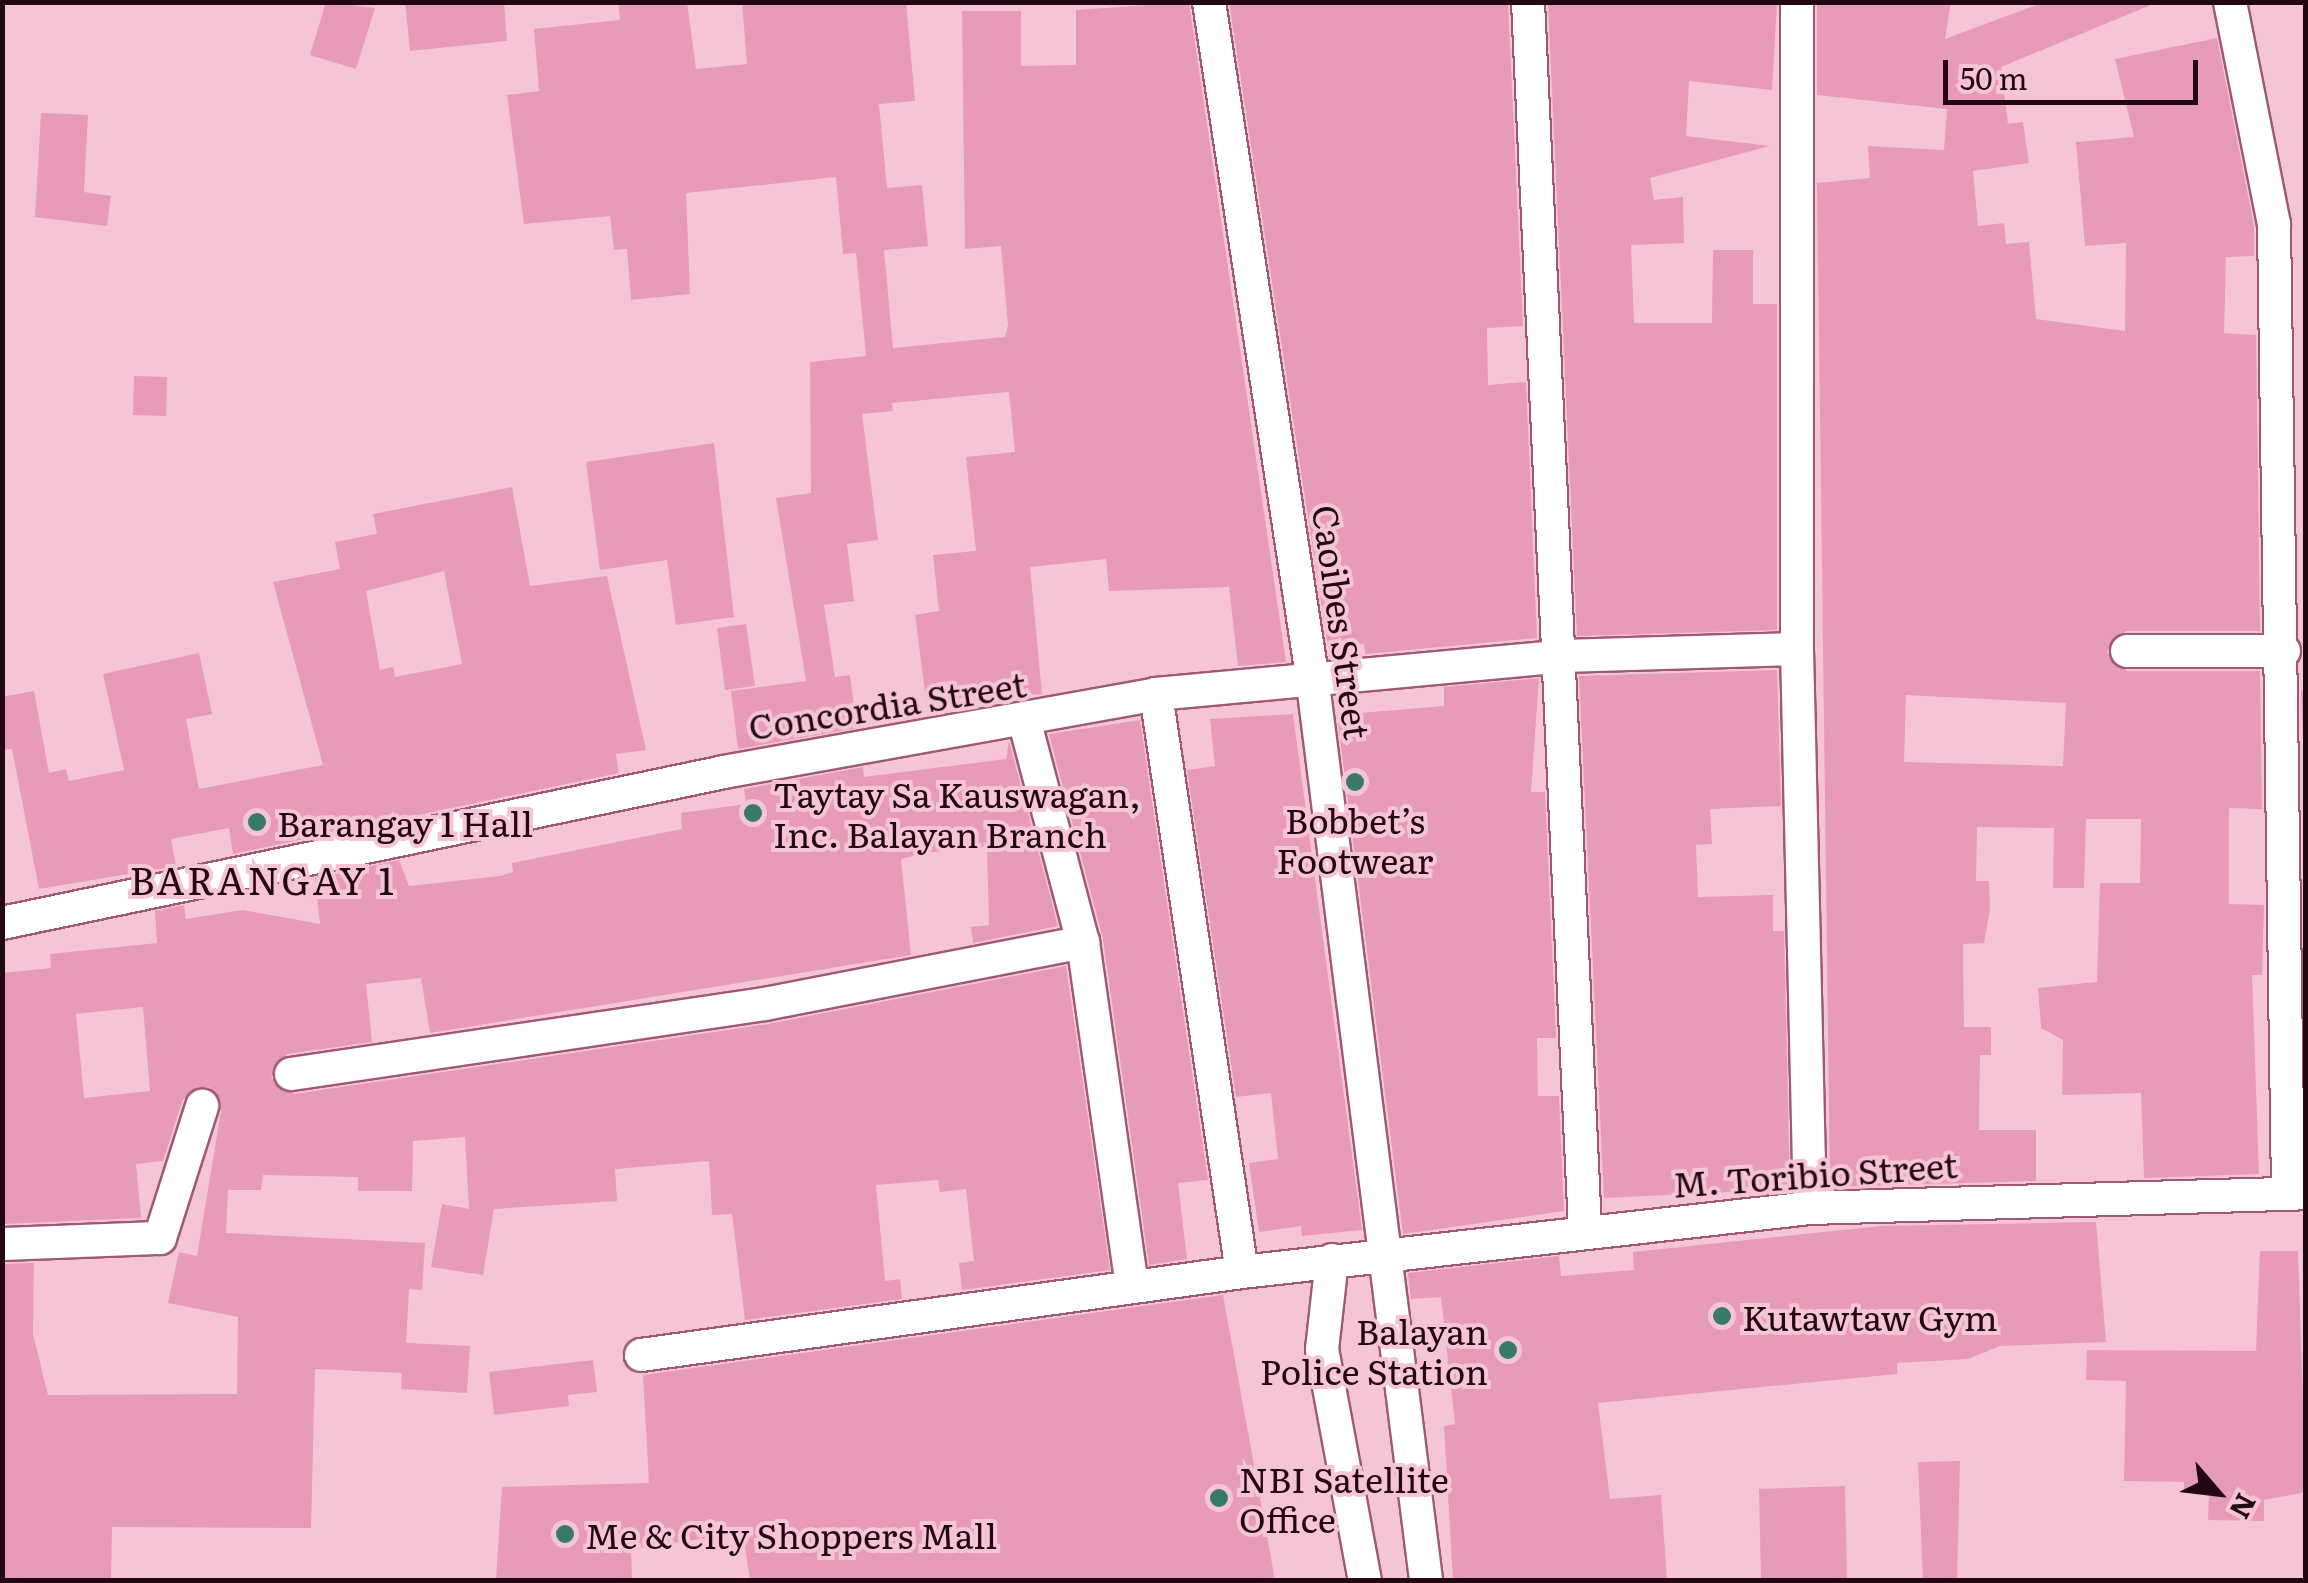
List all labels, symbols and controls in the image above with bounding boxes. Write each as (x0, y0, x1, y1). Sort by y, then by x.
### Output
scale bar (1948, 40, 2203, 102)
text: 50 m (1960, 55, 2028, 99)
street label: Caoibes Street (1306, 502, 1380, 742)
street label: Concordia Street (745, 661, 1029, 747)
marker: Bobbet’s Footwear (1344, 771, 1366, 793)
place label: Taytay Sa Kauswagan, Inc. Balayan Branch (773, 772, 1141, 854)
place label: Bobbet’s Footwear (1277, 798, 1433, 880)
place label: Barangay 1 Hall (277, 801, 533, 843)
marker: Taytay Sa Kauswagan, Inc. Balayan Branch (742, 802, 764, 824)
marker: Barangay 1 Hall (246, 811, 268, 833)
district label: BARANGAY 1 (130, 856, 396, 902)
street label: M. Toribio Street (1671, 1142, 1959, 1204)
place label: Kutawtaw Gym (1742, 1295, 1998, 1337)
marker: Kutawtaw Gym (1711, 1305, 1733, 1327)
place label: Balayan Police Station (1260, 1309, 1488, 1391)
marker: Balayan Police Station (1497, 1339, 1519, 1361)
north arrow (2168, 1443, 2268, 1543)
place label: NBI Satellite Office (1239, 1457, 1449, 1539)
marker: NBI Satellite Office (1208, 1487, 1230, 1509)
text: N (2220, 1487, 2269, 1527)
place label: Me & City Shoppers Mall (585, 1513, 997, 1555)
marker: Me & City Shoppers Mall (554, 1523, 576, 1545)

